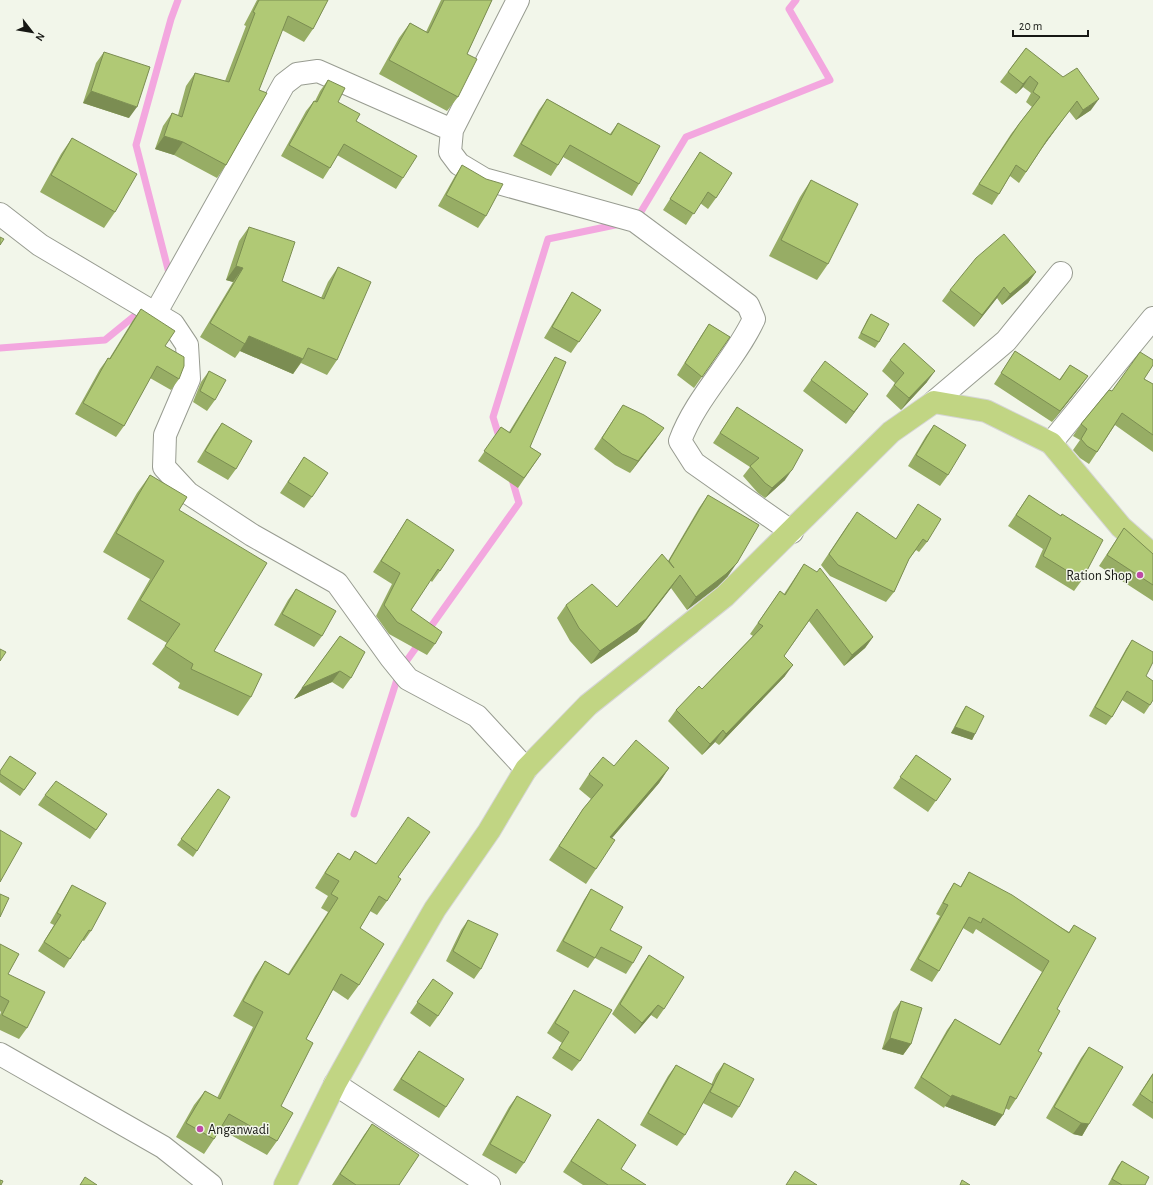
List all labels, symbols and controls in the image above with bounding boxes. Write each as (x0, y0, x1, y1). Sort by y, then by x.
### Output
north arrow (12, 12, 52, 52)
scale bar (1013, 12, 1088, 38)
text: 20 m (1019, 20, 1042, 32)
text: N (33, 31, 47, 43)
place label: Ration Shop (1066, 569, 1132, 583)
marker: Ration Shop (1135, 570, 1145, 580)
place label: Anganwadi (208, 1123, 269, 1137)
marker: Anganwadi (195, 1124, 205, 1134)

